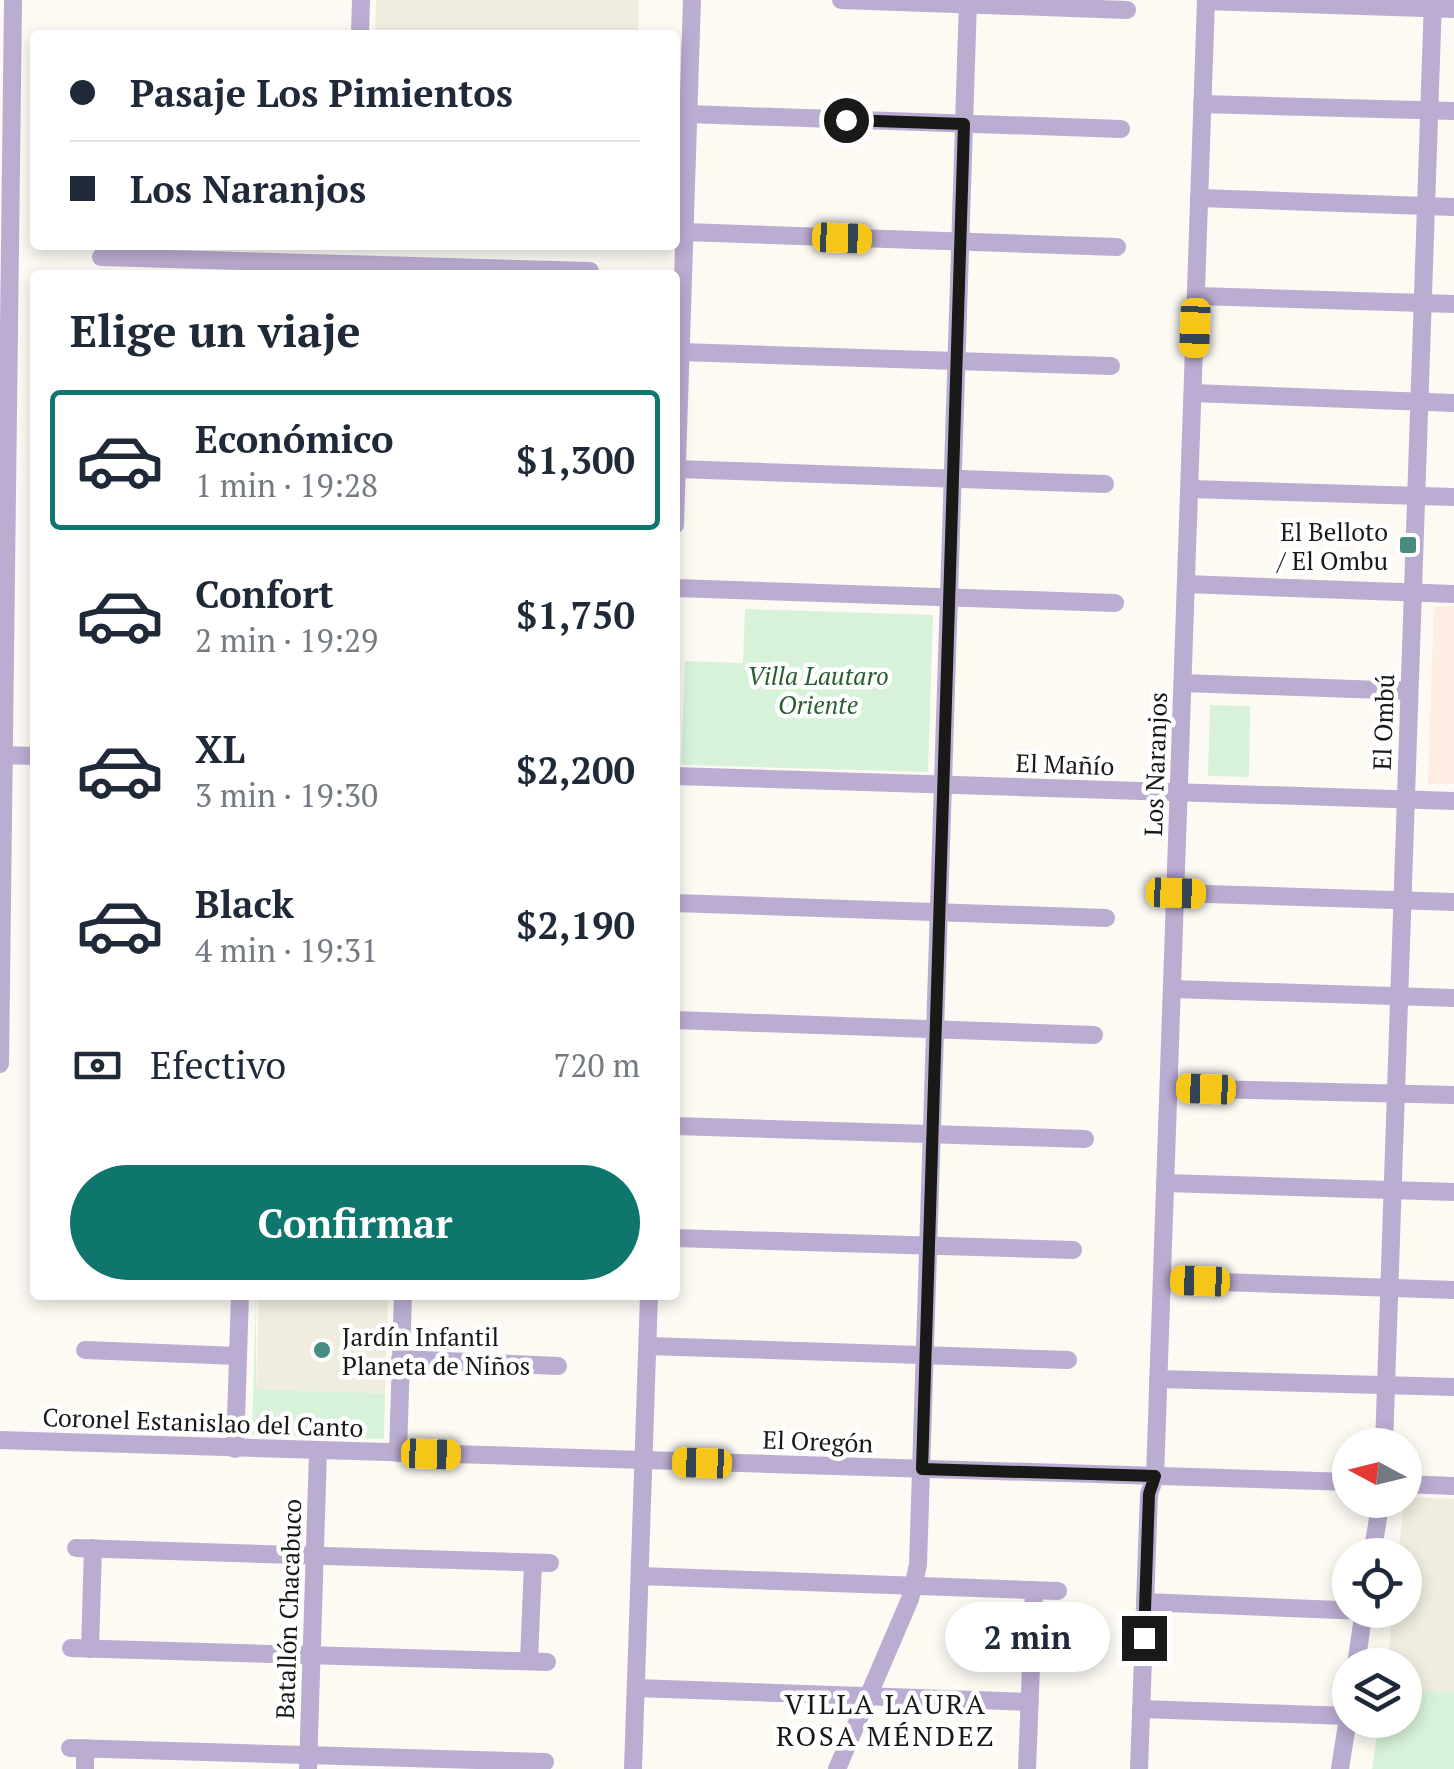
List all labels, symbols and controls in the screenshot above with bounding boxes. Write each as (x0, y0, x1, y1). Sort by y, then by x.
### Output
text: Pasaje Los Pimientos (130, 68, 513, 118)
route start (824, 98, 869, 143)
text: Los Naranjos (130, 164, 366, 214)
car (811, 222, 873, 254)
car (1179, 297, 1211, 359)
text: Elige un viaje (70, 300, 361, 360)
text: Económico (195, 414, 394, 464)
icon: car (75, 415, 165, 505)
text: $1,300 (516, 435, 635, 485)
text: 1 min · 19:28 (195, 464, 378, 506)
place label: El Belloto / El Ombu (1276, 515, 1388, 577)
marker: El Belloto / El Ombu (1397, 534, 1419, 556)
text: Confort (195, 569, 334, 619)
icon: car (75, 570, 165, 660)
text: $1,750 (516, 590, 635, 640)
text: 2 min · 19:29 (195, 619, 378, 661)
park label: Villa Lautaro Oriente (747, 659, 889, 721)
street label: El Ombú (1365, 673, 1401, 771)
street label: Los Naranjos (1136, 691, 1174, 837)
text: XL (195, 724, 245, 774)
icon: car (75, 725, 165, 815)
text: $2,200 (516, 745, 635, 795)
street label: El Mañío (1015, 746, 1115, 782)
text: 3 min · 19:30 (195, 774, 378, 816)
car (1145, 877, 1207, 909)
text: Black (195, 879, 294, 929)
icon: car (75, 880, 165, 970)
text: $2,190 (516, 900, 635, 950)
text: 4 min · 19:31 (195, 929, 378, 971)
icon: cash (70, 1038, 125, 1093)
text: Efectivo (150, 1040, 286, 1090)
text: 720 m (553, 1044, 640, 1086)
car (1175, 1073, 1237, 1105)
button: Confirmar (70, 1165, 640, 1280)
car (1169, 1265, 1231, 1297)
place label: Jardín Infantil Planeta de Niños (342, 1320, 530, 1382)
marker: Jardín Infantil Planeta de Niños (311, 1339, 333, 1361)
street label: Coronel Estanislao del Canto (42, 1400, 364, 1444)
street label: El Oregón (762, 1423, 874, 1459)
north arrow (1332, 1428, 1422, 1518)
map controls (1332, 1428, 1422, 1738)
car (400, 1438, 462, 1470)
car (671, 1447, 733, 1479)
street label: Batallón Chacabuco (268, 1498, 308, 1720)
button: locate (1332, 1538, 1422, 1628)
callout: 2 min (944, 1603, 1109, 1673)
text: 2 min (984, 1616, 1071, 1658)
route end (1122, 1616, 1167, 1661)
button: layers (1332, 1648, 1422, 1738)
district label: VILLA LAURA ROSA MÉNDEZ (776, 1685, 996, 1754)

